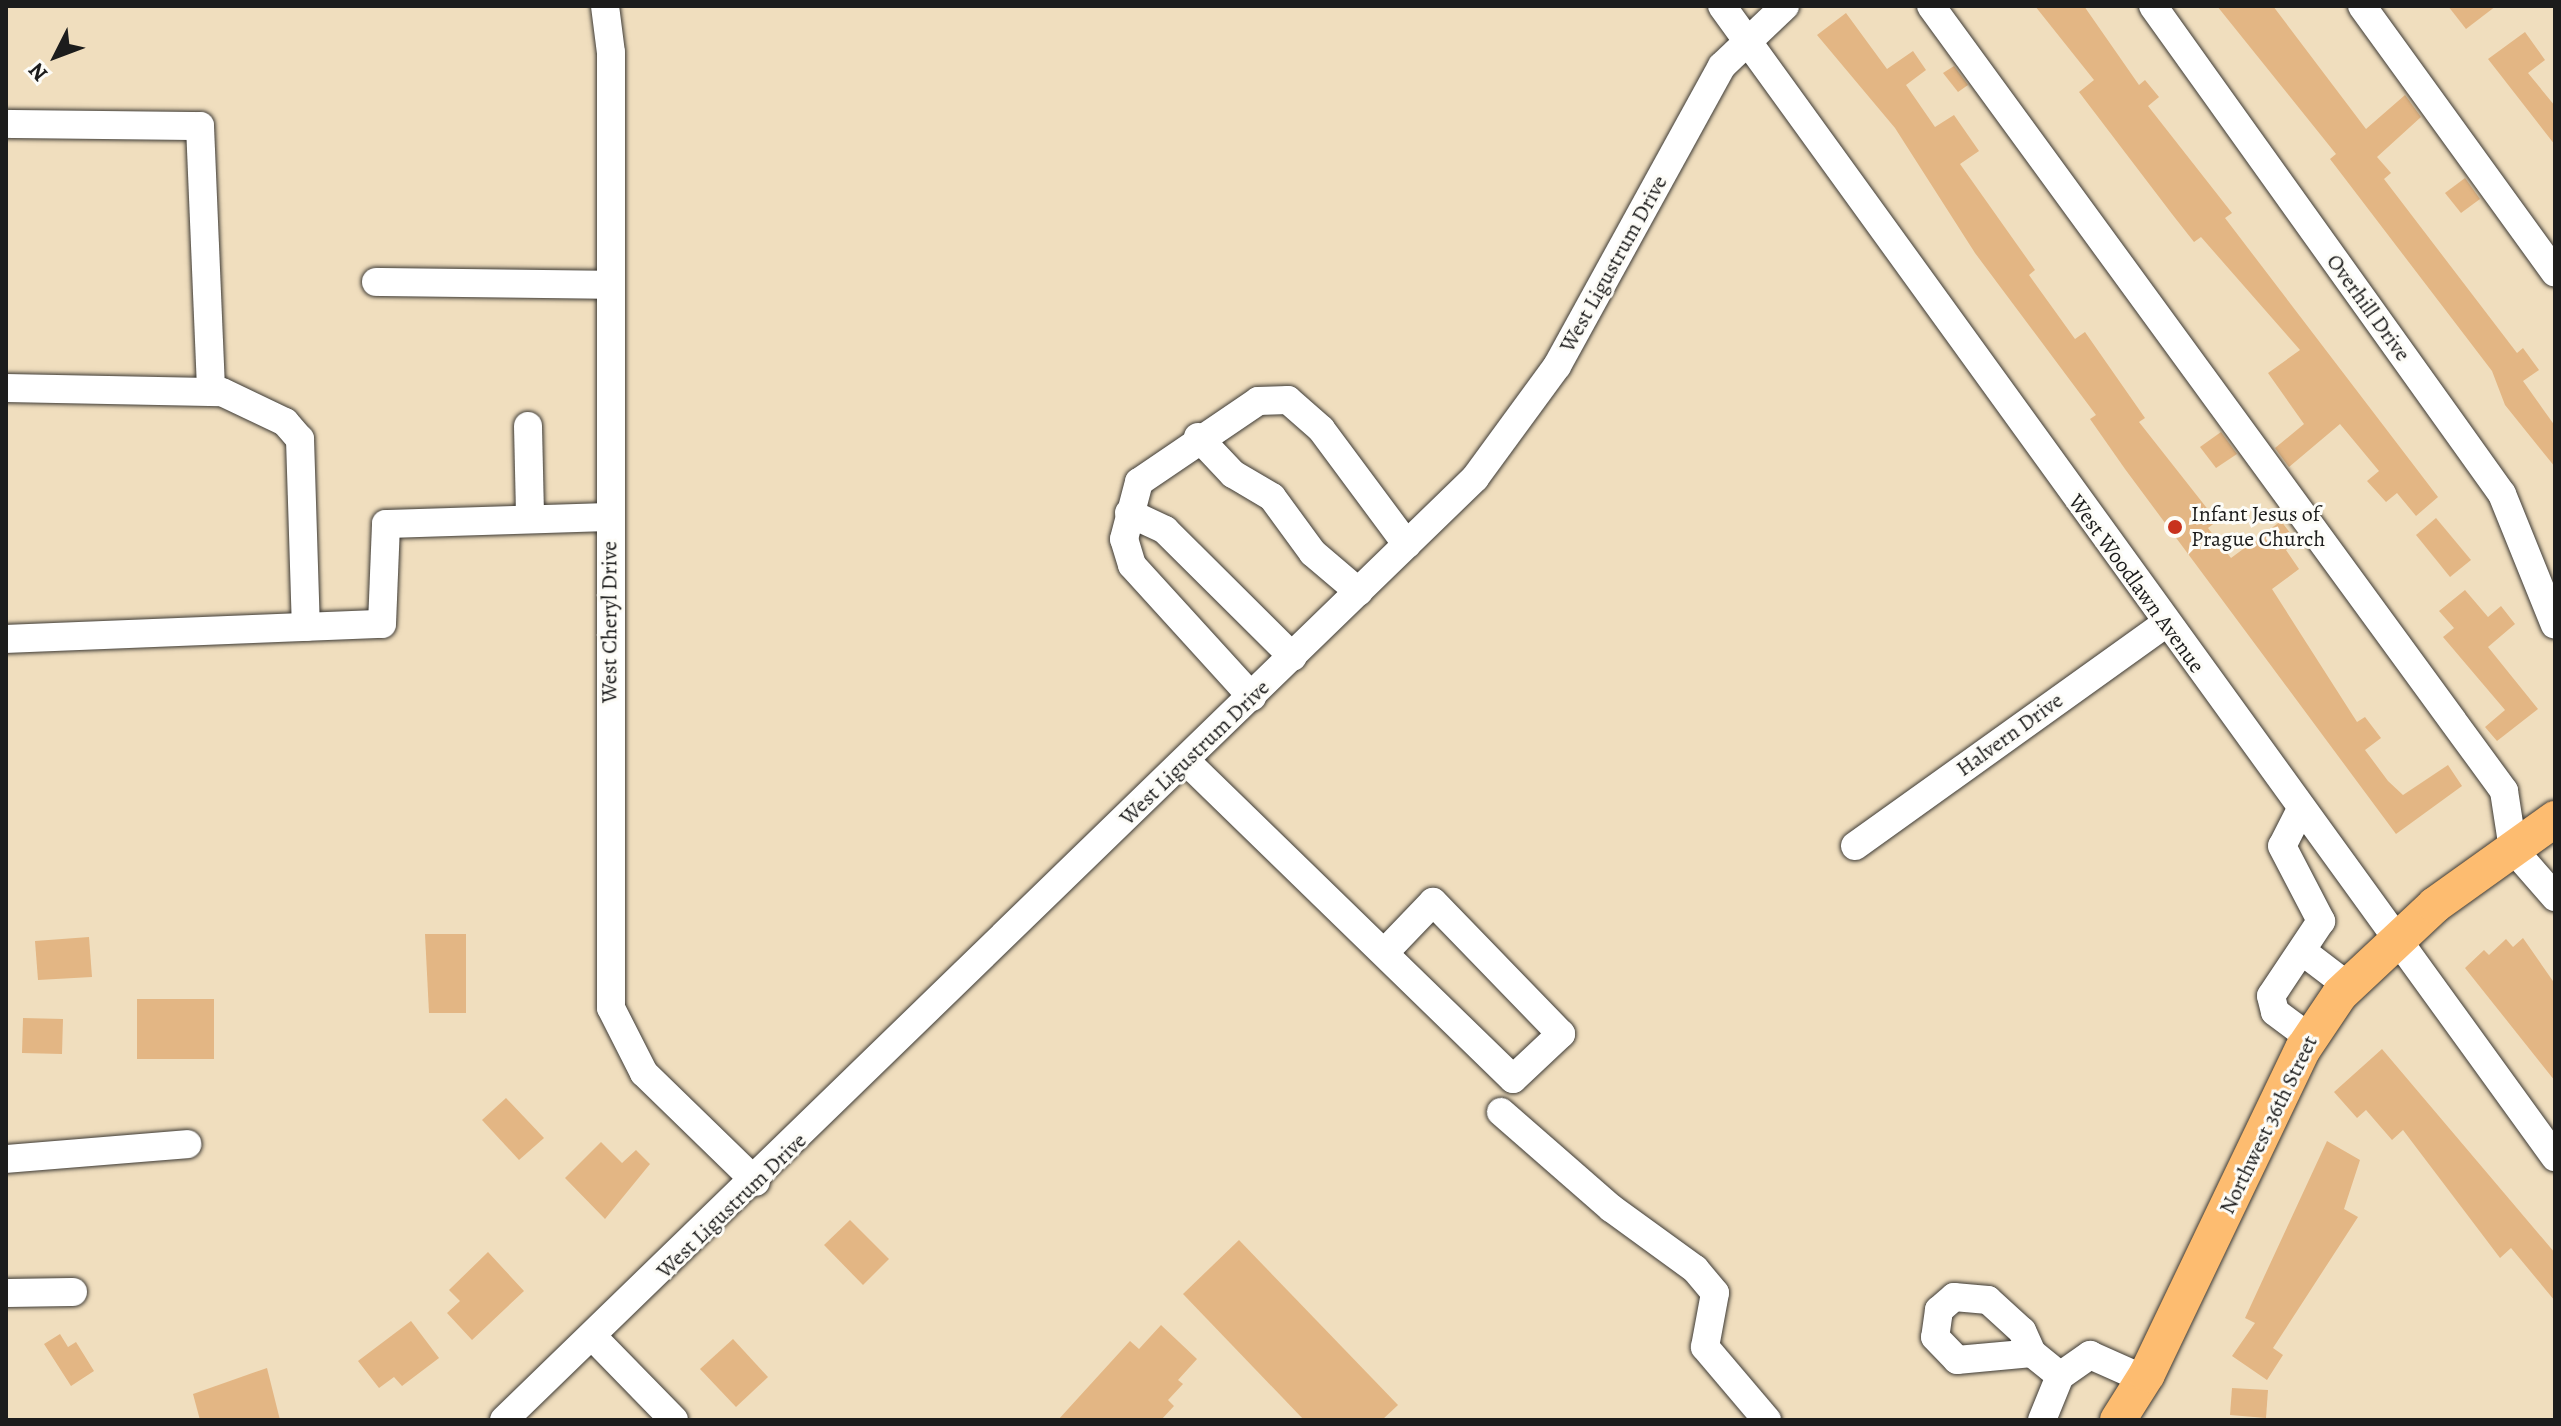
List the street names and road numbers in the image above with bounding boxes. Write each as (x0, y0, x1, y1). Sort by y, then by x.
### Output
street label: West Ligustrum Drive (1554, 171, 1674, 357)
street label: Overhill Drive (2320, 249, 2416, 367)
street label: West Woodlawn Avenue (2062, 490, 2210, 678)
street label: West Cheryl Drive (597, 541, 623, 703)
street label: West Ligustrum Drive (1115, 675, 1275, 831)
street label: Halvern Drive (1952, 687, 2068, 783)
street label: Northwest 36th Street (2214, 1031, 2324, 1219)
street label: West Ligustrum Drive (652, 1128, 812, 1284)

